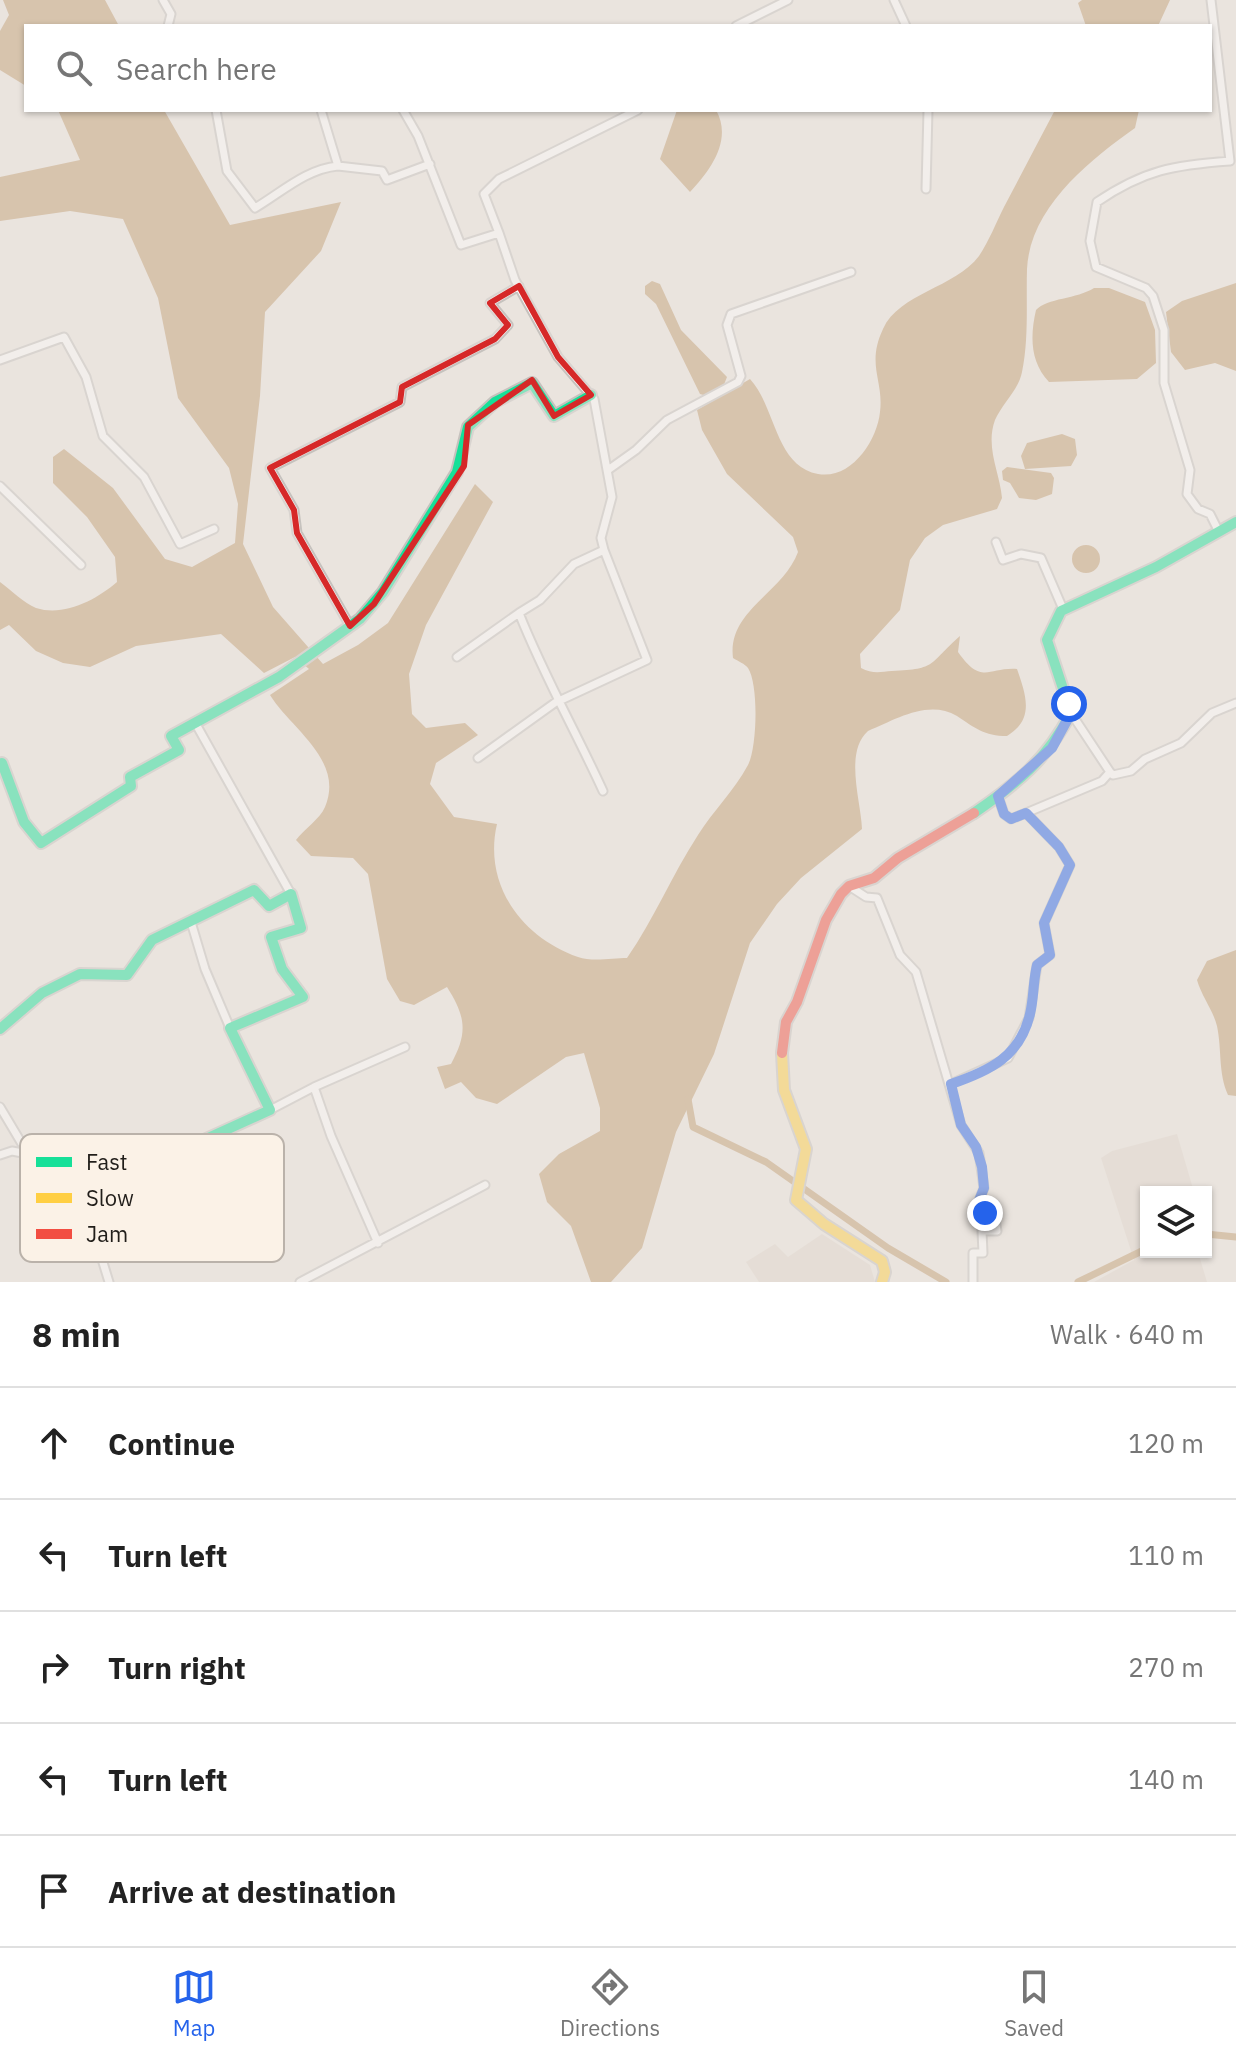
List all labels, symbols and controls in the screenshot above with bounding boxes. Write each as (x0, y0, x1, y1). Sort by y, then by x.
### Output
search box (24, 24, 1212, 112)
icon: search (52, 46, 96, 90)
text: Search here (116, 49, 277, 88)
route start (1051, 686, 1087, 722)
legend (20, 1134, 284, 1262)
text: Fast (86, 1147, 127, 1176)
text: Slow (86, 1183, 134, 1212)
map controls (1140, 1186, 1212, 1258)
button: layers (1140, 1186, 1212, 1258)
route end (967, 1195, 1003, 1231)
text: Jam (86, 1219, 128, 1248)
text: 8 min (32, 1312, 121, 1356)
text: Walk · 640 m (1050, 1317, 1204, 1351)
icon: ahead (32, 1421, 76, 1465)
text: Continue (108, 1424, 235, 1463)
text: 120 m (1128, 1426, 1204, 1460)
icon: left (32, 1533, 76, 1577)
text: Turn left (108, 1536, 227, 1575)
text: 110 m (1128, 1538, 1204, 1572)
icon: right (32, 1645, 76, 1689)
text: Turn right (108, 1648, 246, 1687)
text: 270 m (1128, 1650, 1204, 1684)
icon: left (32, 1757, 76, 1801)
text: Turn left (108, 1760, 227, 1799)
text: 140 m (1128, 1762, 1204, 1796)
icon: arrive (32, 1869, 76, 1913)
text: Arrive at destination (108, 1872, 396, 1911)
tab: Map (172, 1965, 216, 2042)
tab: Directions (560, 1965, 660, 2042)
tab: Saved (1004, 1965, 1064, 2042)

